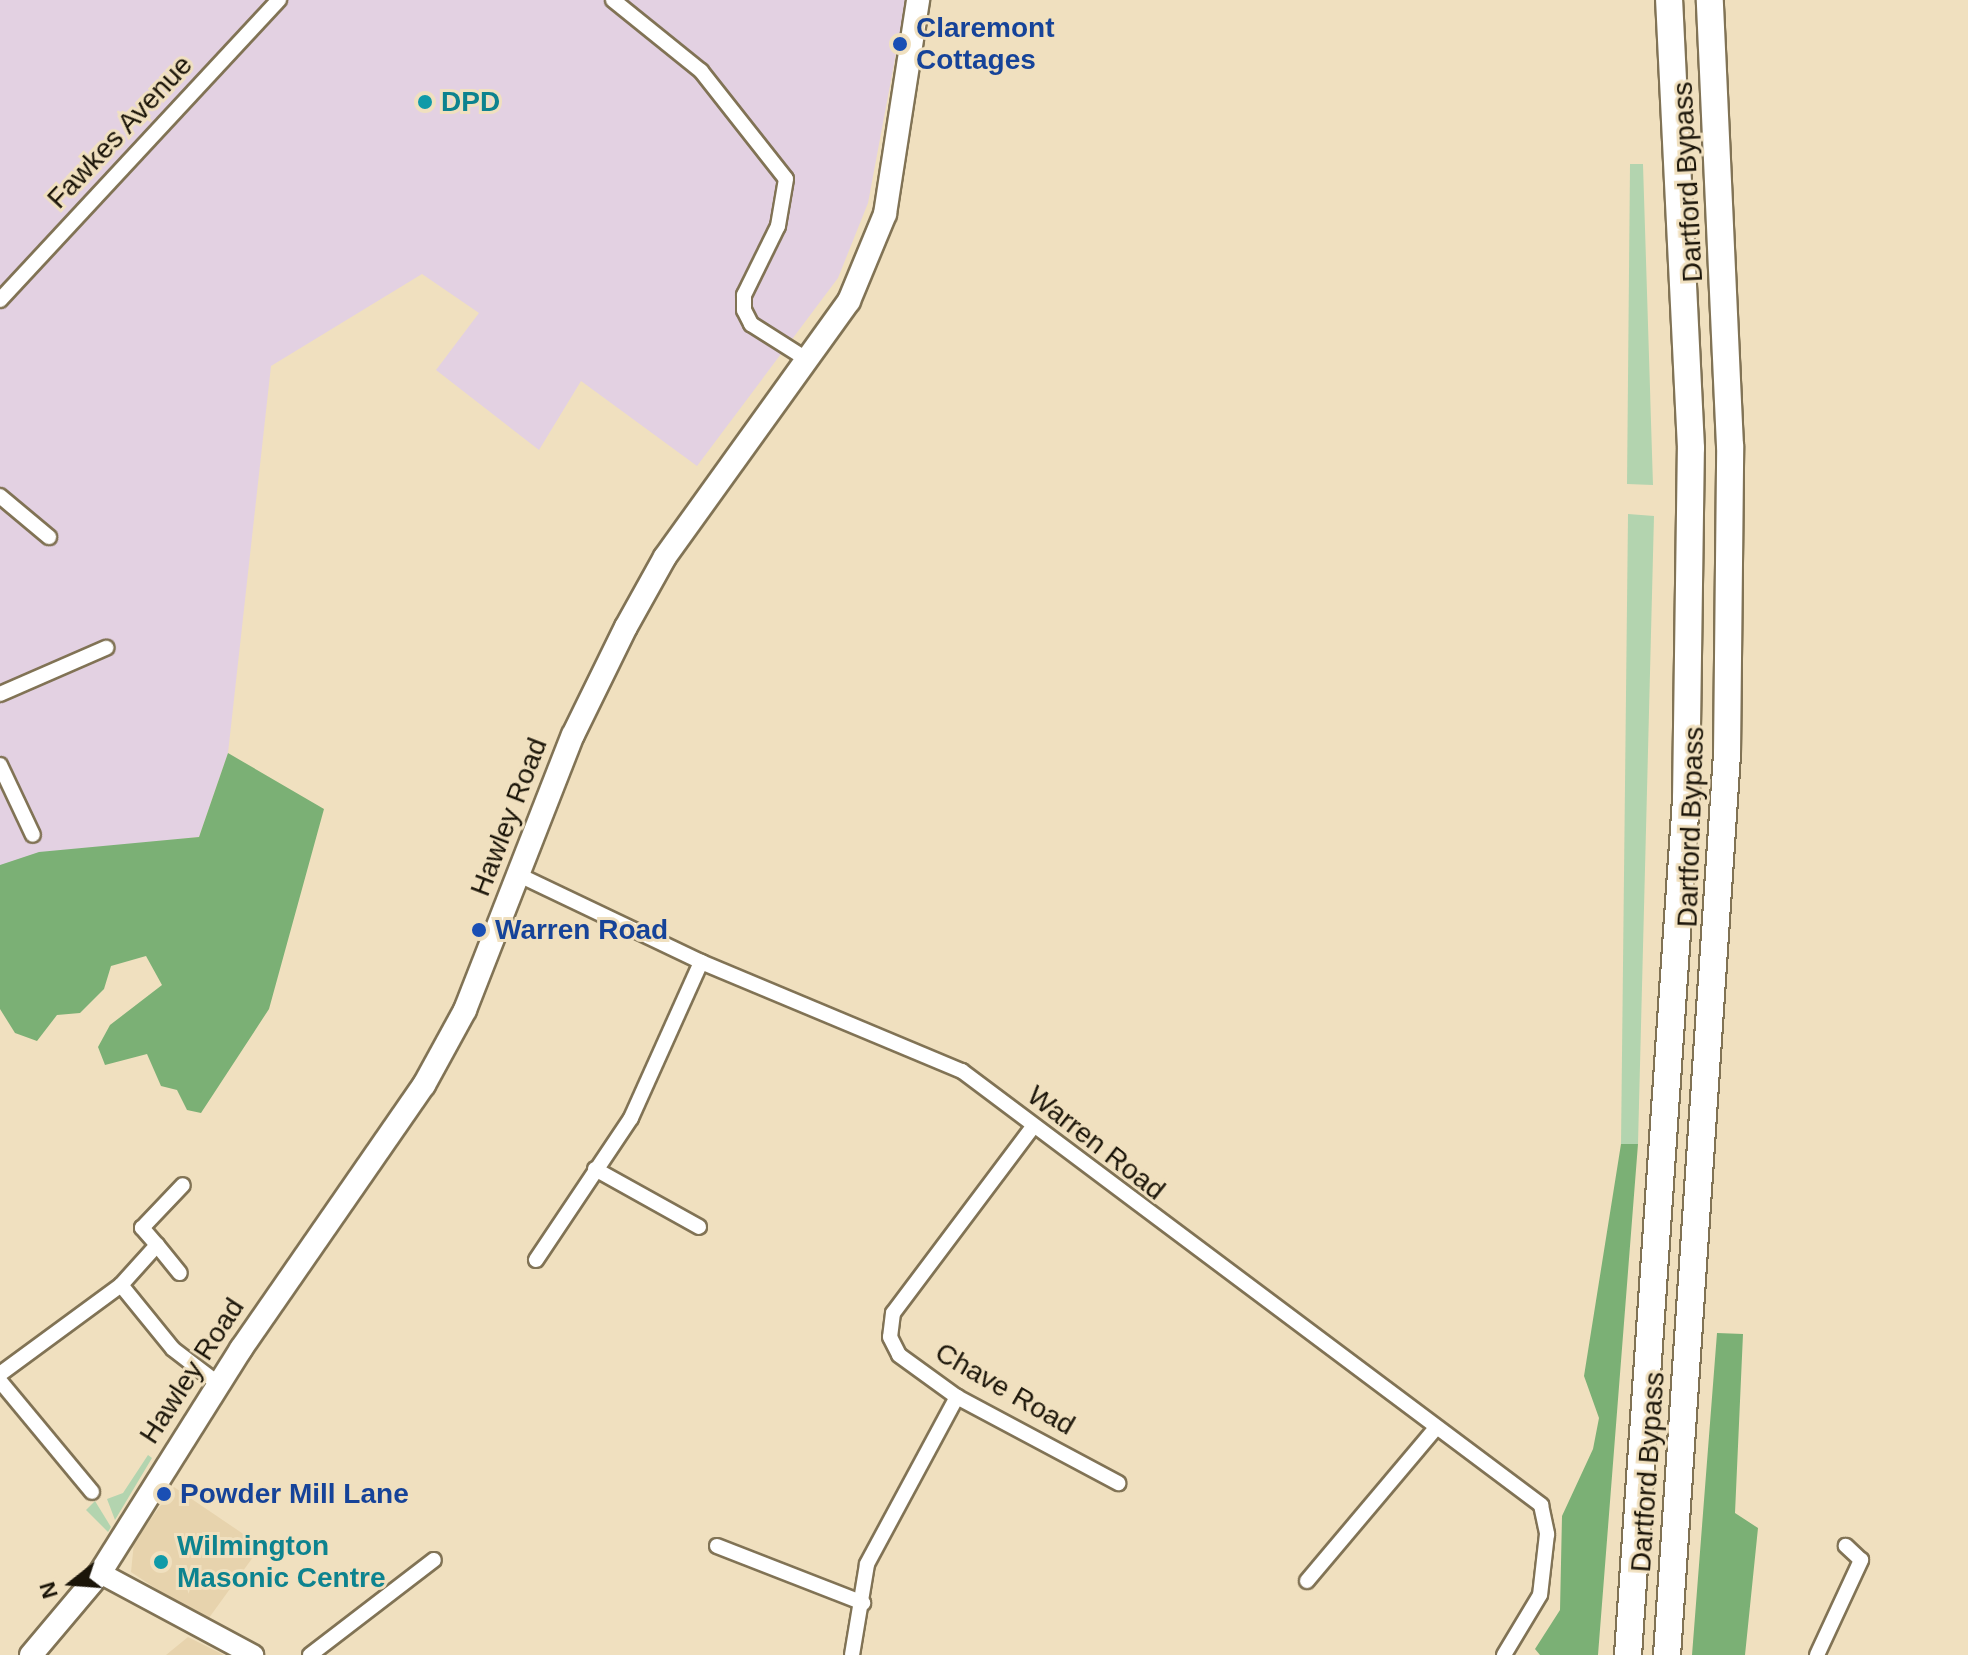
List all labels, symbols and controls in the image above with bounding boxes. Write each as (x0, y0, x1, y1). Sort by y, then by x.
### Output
place label: Claremont Cottages (916, 11, 1054, 77)
marker: Claremont Cottages (891, 35, 909, 53)
street label: Fawkes Avenue (40, 48, 200, 216)
street label: Dartford Bypass (1666, 81, 1710, 283)
place label: DPD (441, 85, 500, 119)
marker: DPD (416, 93, 434, 111)
street label: Dartford Bypass (1671, 726, 1711, 928)
street label: Hawley Road (463, 733, 555, 901)
place label: Warren Road (495, 913, 668, 947)
marker: Warren Road (470, 921, 488, 939)
street label: Warren Road (1020, 1079, 1172, 1207)
street label: Hawley Road (133, 1292, 251, 1450)
street label: Chave Road (929, 1336, 1081, 1442)
street label: Dartford Bypass (1624, 1371, 1672, 1573)
place label: Powder Mill Lane (180, 1477, 409, 1511)
marker: Powder Mill Lane (155, 1485, 173, 1503)
place label: Wilmington Masonic Centre (177, 1529, 385, 1595)
north arrow (32, 1543, 112, 1623)
marker: Wilmington Masonic Centre (152, 1553, 170, 1571)
text: N (34, 1579, 63, 1601)

